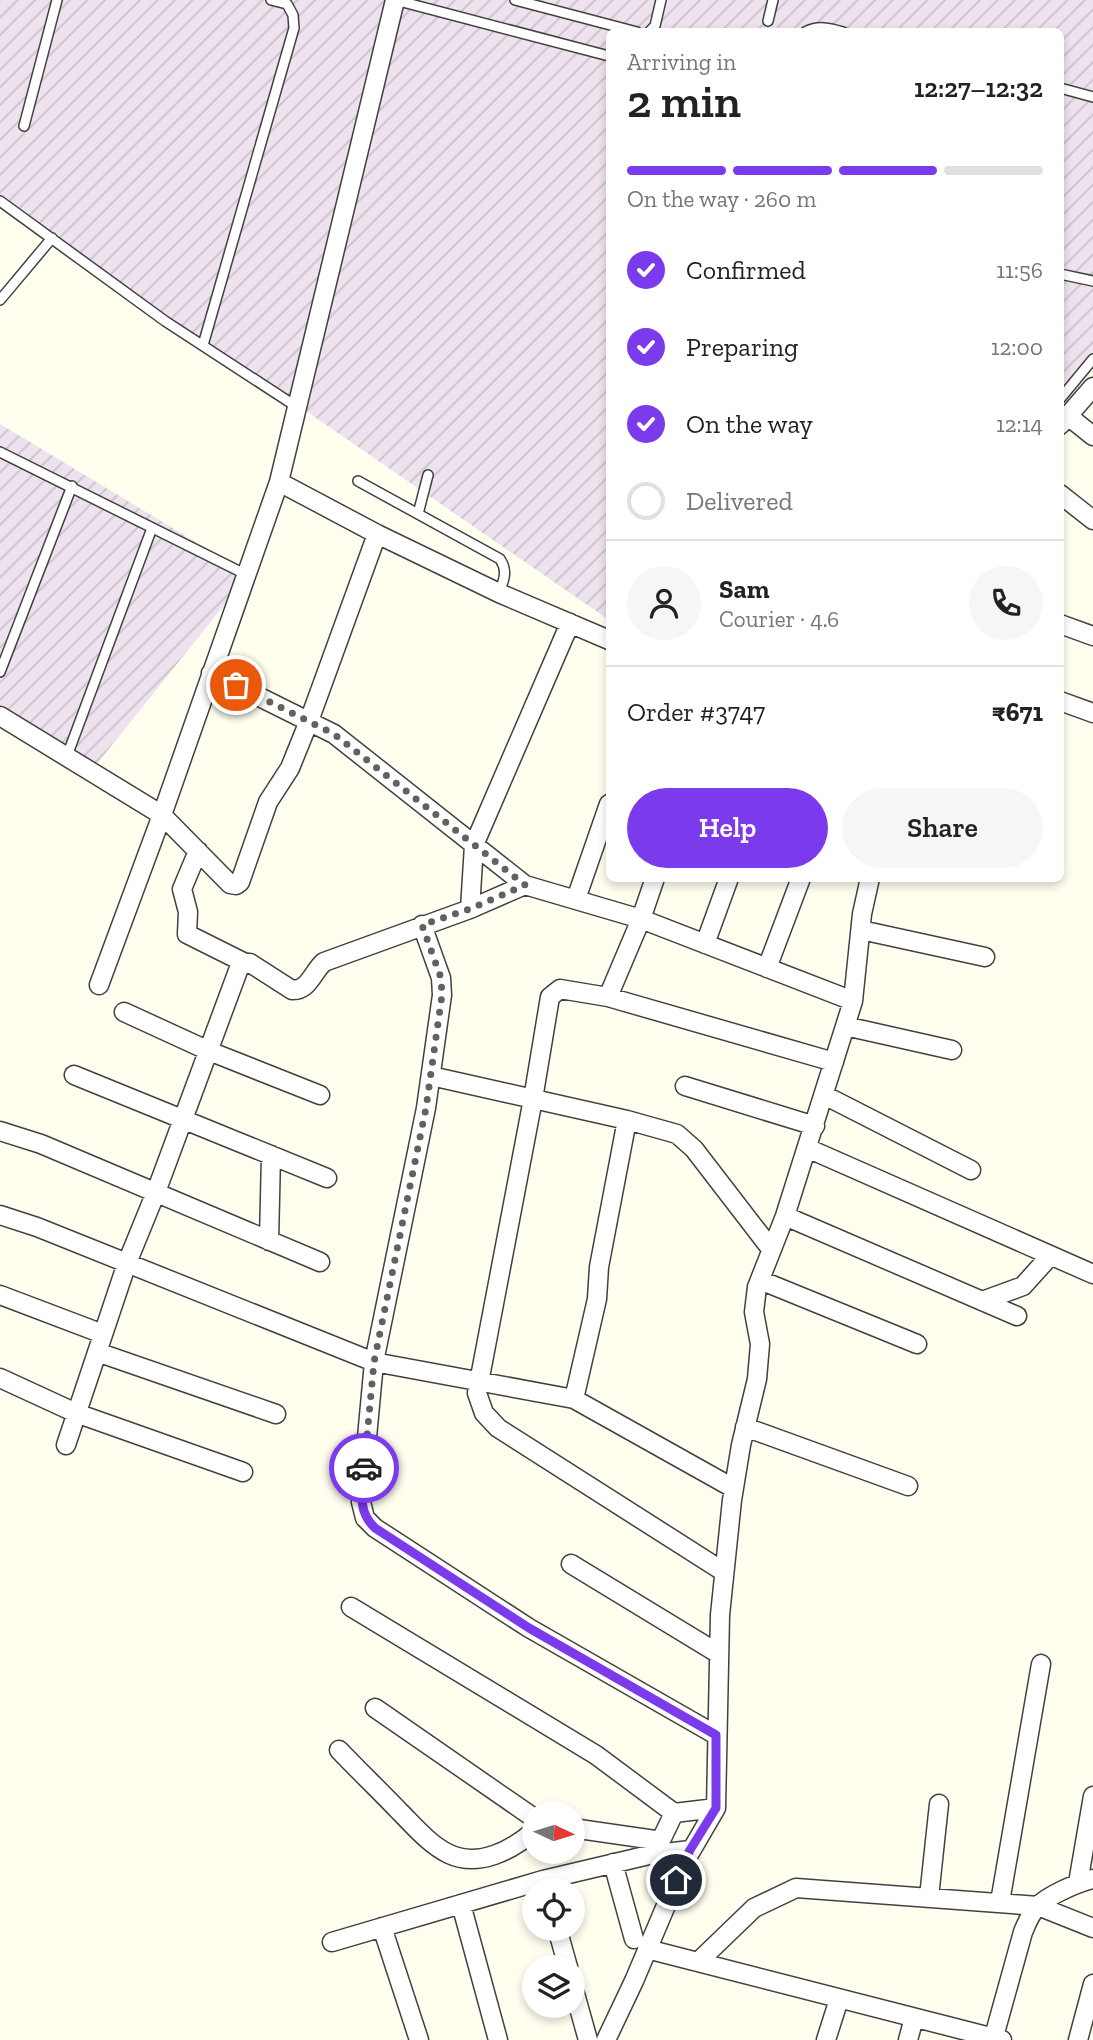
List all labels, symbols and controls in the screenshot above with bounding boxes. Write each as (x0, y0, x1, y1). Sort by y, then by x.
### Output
text: Arriving in (627, 48, 736, 76)
text: 12:27–12:32 (914, 72, 1043, 104)
text: 2 min (627, 74, 741, 129)
text: On the way · 260 m (627, 185, 816, 213)
icon: check (627, 251, 665, 289)
text: Confirmed (686, 254, 806, 286)
text: 11:56 (996, 256, 1043, 284)
icon: check (627, 328, 665, 366)
text: Preparing (686, 331, 798, 363)
text: 12:00 (991, 333, 1043, 361)
icon: check (627, 405, 665, 443)
text: On the way (686, 408, 813, 440)
text: 12:14 (996, 410, 1043, 438)
text: Delivered (686, 485, 793, 517)
button: person (627, 566, 701, 640)
button: phone (969, 566, 1043, 640)
text: Sam (719, 573, 769, 605)
text: Courier · 4.6 (719, 605, 839, 633)
pin (206, 655, 266, 715)
icon: bag (217, 666, 255, 704)
text: Order #3747 (627, 696, 765, 728)
text: ₹671 (992, 696, 1043, 728)
button: Help (627, 788, 828, 868)
button: Share (842, 788, 1043, 868)
courier (329, 1433, 399, 1503)
icon: car (345, 1449, 383, 1487)
north arrow (522, 1801, 584, 1864)
map controls (522, 1801, 585, 2018)
pin (646, 1850, 706, 1910)
icon: home (657, 1861, 695, 1899)
button: locate (522, 1878, 585, 1941)
button: layers (522, 1955, 585, 2018)

